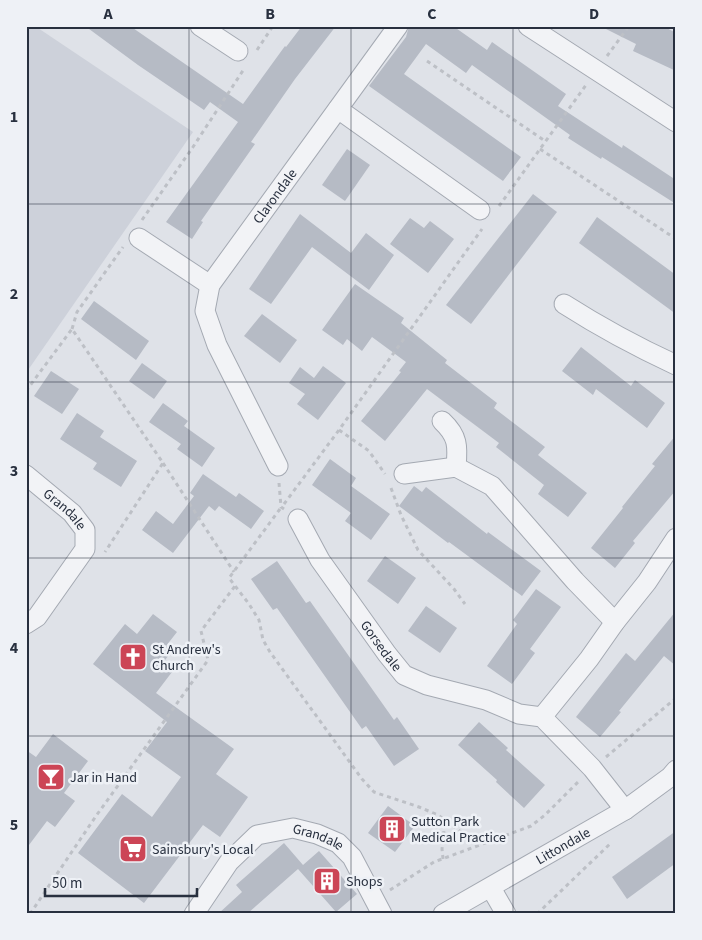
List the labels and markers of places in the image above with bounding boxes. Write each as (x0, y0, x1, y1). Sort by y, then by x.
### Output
place label: St Andrew's Church (152, 640, 221, 676)
church icon: St Andrew's Church (118, 642, 148, 672)
bar icon: Jar in Hand (36, 762, 66, 792)
place label: Jar in Hand (70, 768, 137, 788)
place label: Sutton Park Medical Practice (411, 812, 506, 848)
building icon: Sutton Park Medical Practice (377, 814, 407, 844)
supermarket icon: Sainsbury's Local (118, 834, 148, 864)
place label: Sainsbury's Local (152, 840, 254, 860)
building icon: Shops (312, 866, 342, 896)
place label: Shops (346, 872, 382, 892)

